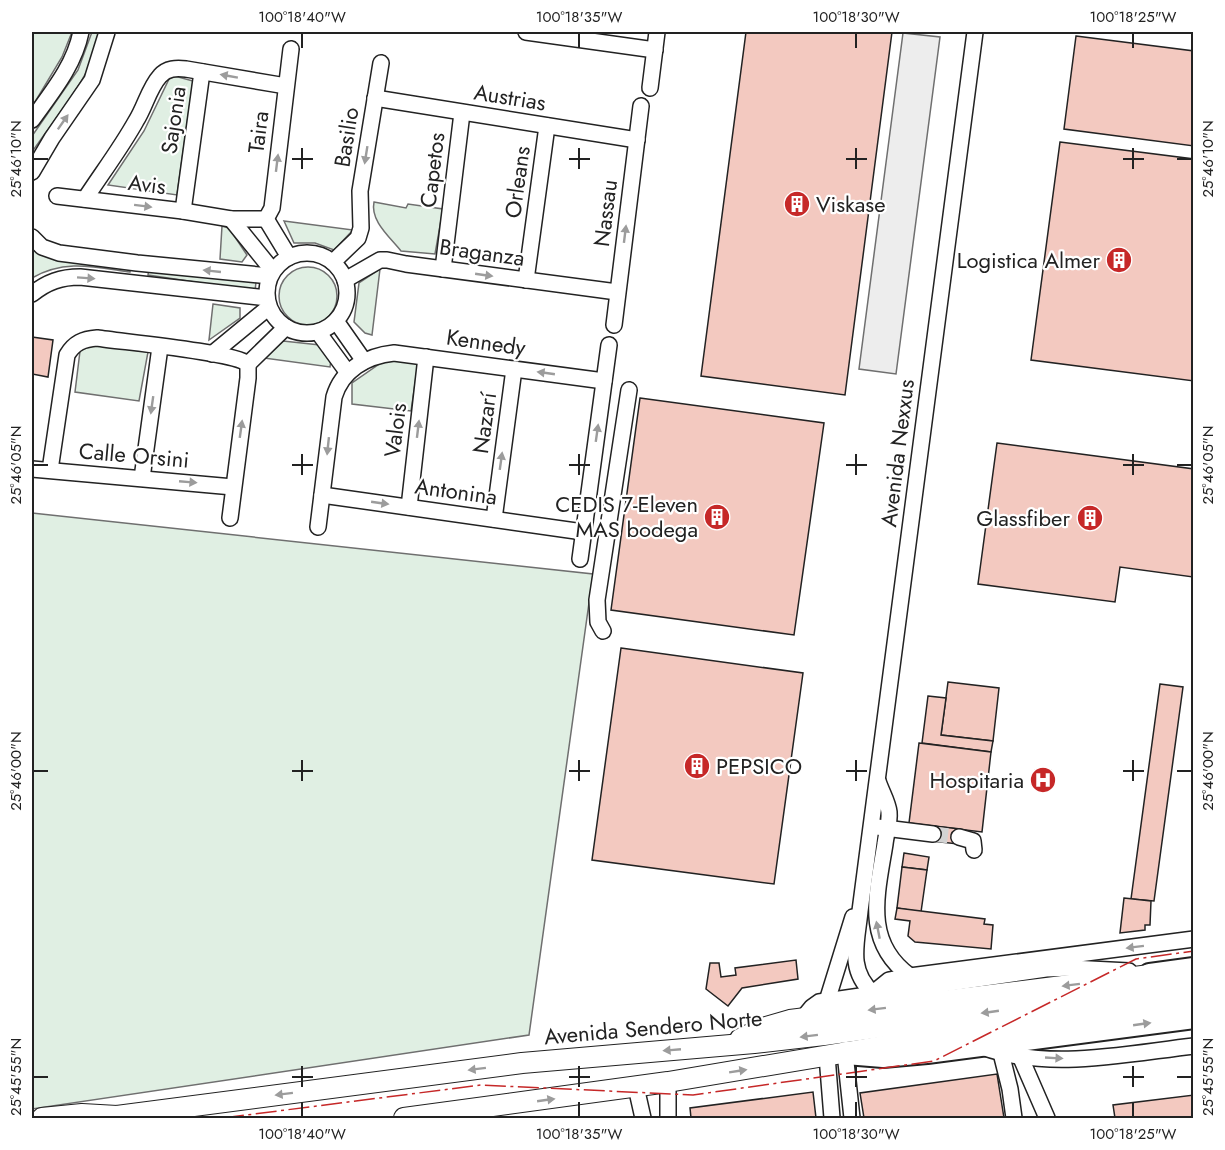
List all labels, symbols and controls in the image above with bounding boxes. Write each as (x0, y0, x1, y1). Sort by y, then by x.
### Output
text: 100°18'40"W (258, 6, 346, 28)
text: 100°18'35"W (536, 6, 622, 28)
text: 100°18'30"W (812, 6, 900, 28)
text: 100°18'25"W (1090, 6, 1177, 28)
one-way arrow (219, 71, 238, 80)
street label: Austrias (472, 76, 548, 118)
street label: Sajonia (152, 84, 194, 156)
street label: Basilio (325, 105, 367, 169)
street label: Taira (240, 109, 276, 155)
one-way arrow (57, 115, 69, 131)
text: 25°46'10"N (5, 120, 27, 198)
text: 25°46'10"N (1197, 120, 1219, 198)
street label: Capetos (412, 130, 453, 210)
street label: Orleans (496, 144, 538, 220)
one-way arrow (361, 146, 370, 165)
one-way arrow (272, 153, 282, 172)
street label: Avis (126, 166, 168, 202)
street label: Nassau (585, 178, 625, 248)
place label: Viskase (816, 188, 886, 220)
building icon: Viskase (782, 189, 812, 219)
one-way arrow (134, 201, 153, 211)
one-way arrow (620, 225, 630, 244)
street label: Braganza (437, 230, 527, 274)
place label: Logistica Almer (957, 244, 1100, 276)
building icon: Logistica Almer (1104, 245, 1134, 275)
one-way arrow (202, 266, 221, 275)
one-way arrow (475, 270, 494, 279)
one-way arrow (76, 273, 95, 282)
street label: Kennedy (444, 321, 528, 363)
one-way arrow (536, 369, 555, 378)
street label: Avenida Nexxus (872, 377, 922, 529)
street label: Nazarí (464, 389, 504, 456)
one-way arrow (148, 395, 157, 414)
street label: Valois (376, 401, 414, 459)
one-way arrow (237, 419, 246, 438)
one-way arrow (413, 419, 423, 438)
one-way arrow (592, 423, 601, 442)
text: 25°46'05"N (5, 426, 27, 504)
text: 25°46'05"N (1197, 426, 1219, 504)
street label: Calle Orsini (78, 434, 190, 476)
one-way arrow (323, 436, 333, 455)
one-way arrow (497, 452, 506, 471)
street label: Antonina (413, 469, 499, 513)
one-way arrow (178, 477, 197, 487)
place label: CEDIS 7-Eleven MAS bodega (555, 488, 698, 545)
one-way arrow (371, 499, 390, 508)
building icon: CEDIS 7-Eleven MAS bodega (702, 502, 732, 532)
place label: Glassfiber (976, 502, 1070, 534)
building icon: Glassfiber (1075, 503, 1105, 533)
text: 25°46'00"N (5, 731, 27, 811)
text: 25°46'00"N (1197, 731, 1219, 811)
place label: PEPSICO (716, 750, 802, 782)
building icon: PEPSICO (682, 751, 712, 781)
place label: Hospitaria (929, 764, 1024, 796)
hospital icon: Hospitaria (1028, 765, 1058, 795)
one-way arrow (873, 920, 882, 939)
one-way arrow (1126, 942, 1145, 951)
one-way arrow (1061, 980, 1080, 990)
street label: Avenida Sendero Norte (543, 1002, 763, 1052)
one-way arrow (868, 1004, 887, 1013)
one-way arrow (980, 1007, 999, 1016)
one-way arrow (1133, 1019, 1152, 1028)
one-way arrow (799, 1032, 818, 1041)
text: 25°45'55"N (5, 1038, 27, 1116)
text: 25°45'55"N (1197, 1038, 1219, 1116)
one-way arrow (662, 1045, 681, 1055)
one-way arrow (1044, 1054, 1063, 1063)
one-way arrow (468, 1064, 487, 1074)
one-way arrow (729, 1066, 748, 1075)
one-way arrow (275, 1090, 294, 1099)
one-way arrow (536, 1095, 555, 1104)
text: 100°18'40"W (258, 1123, 346, 1145)
text: 100°18'35"W (536, 1123, 622, 1145)
text: 100°18'30"W (812, 1123, 900, 1145)
text: 100°18'25"W (1090, 1123, 1177, 1145)

